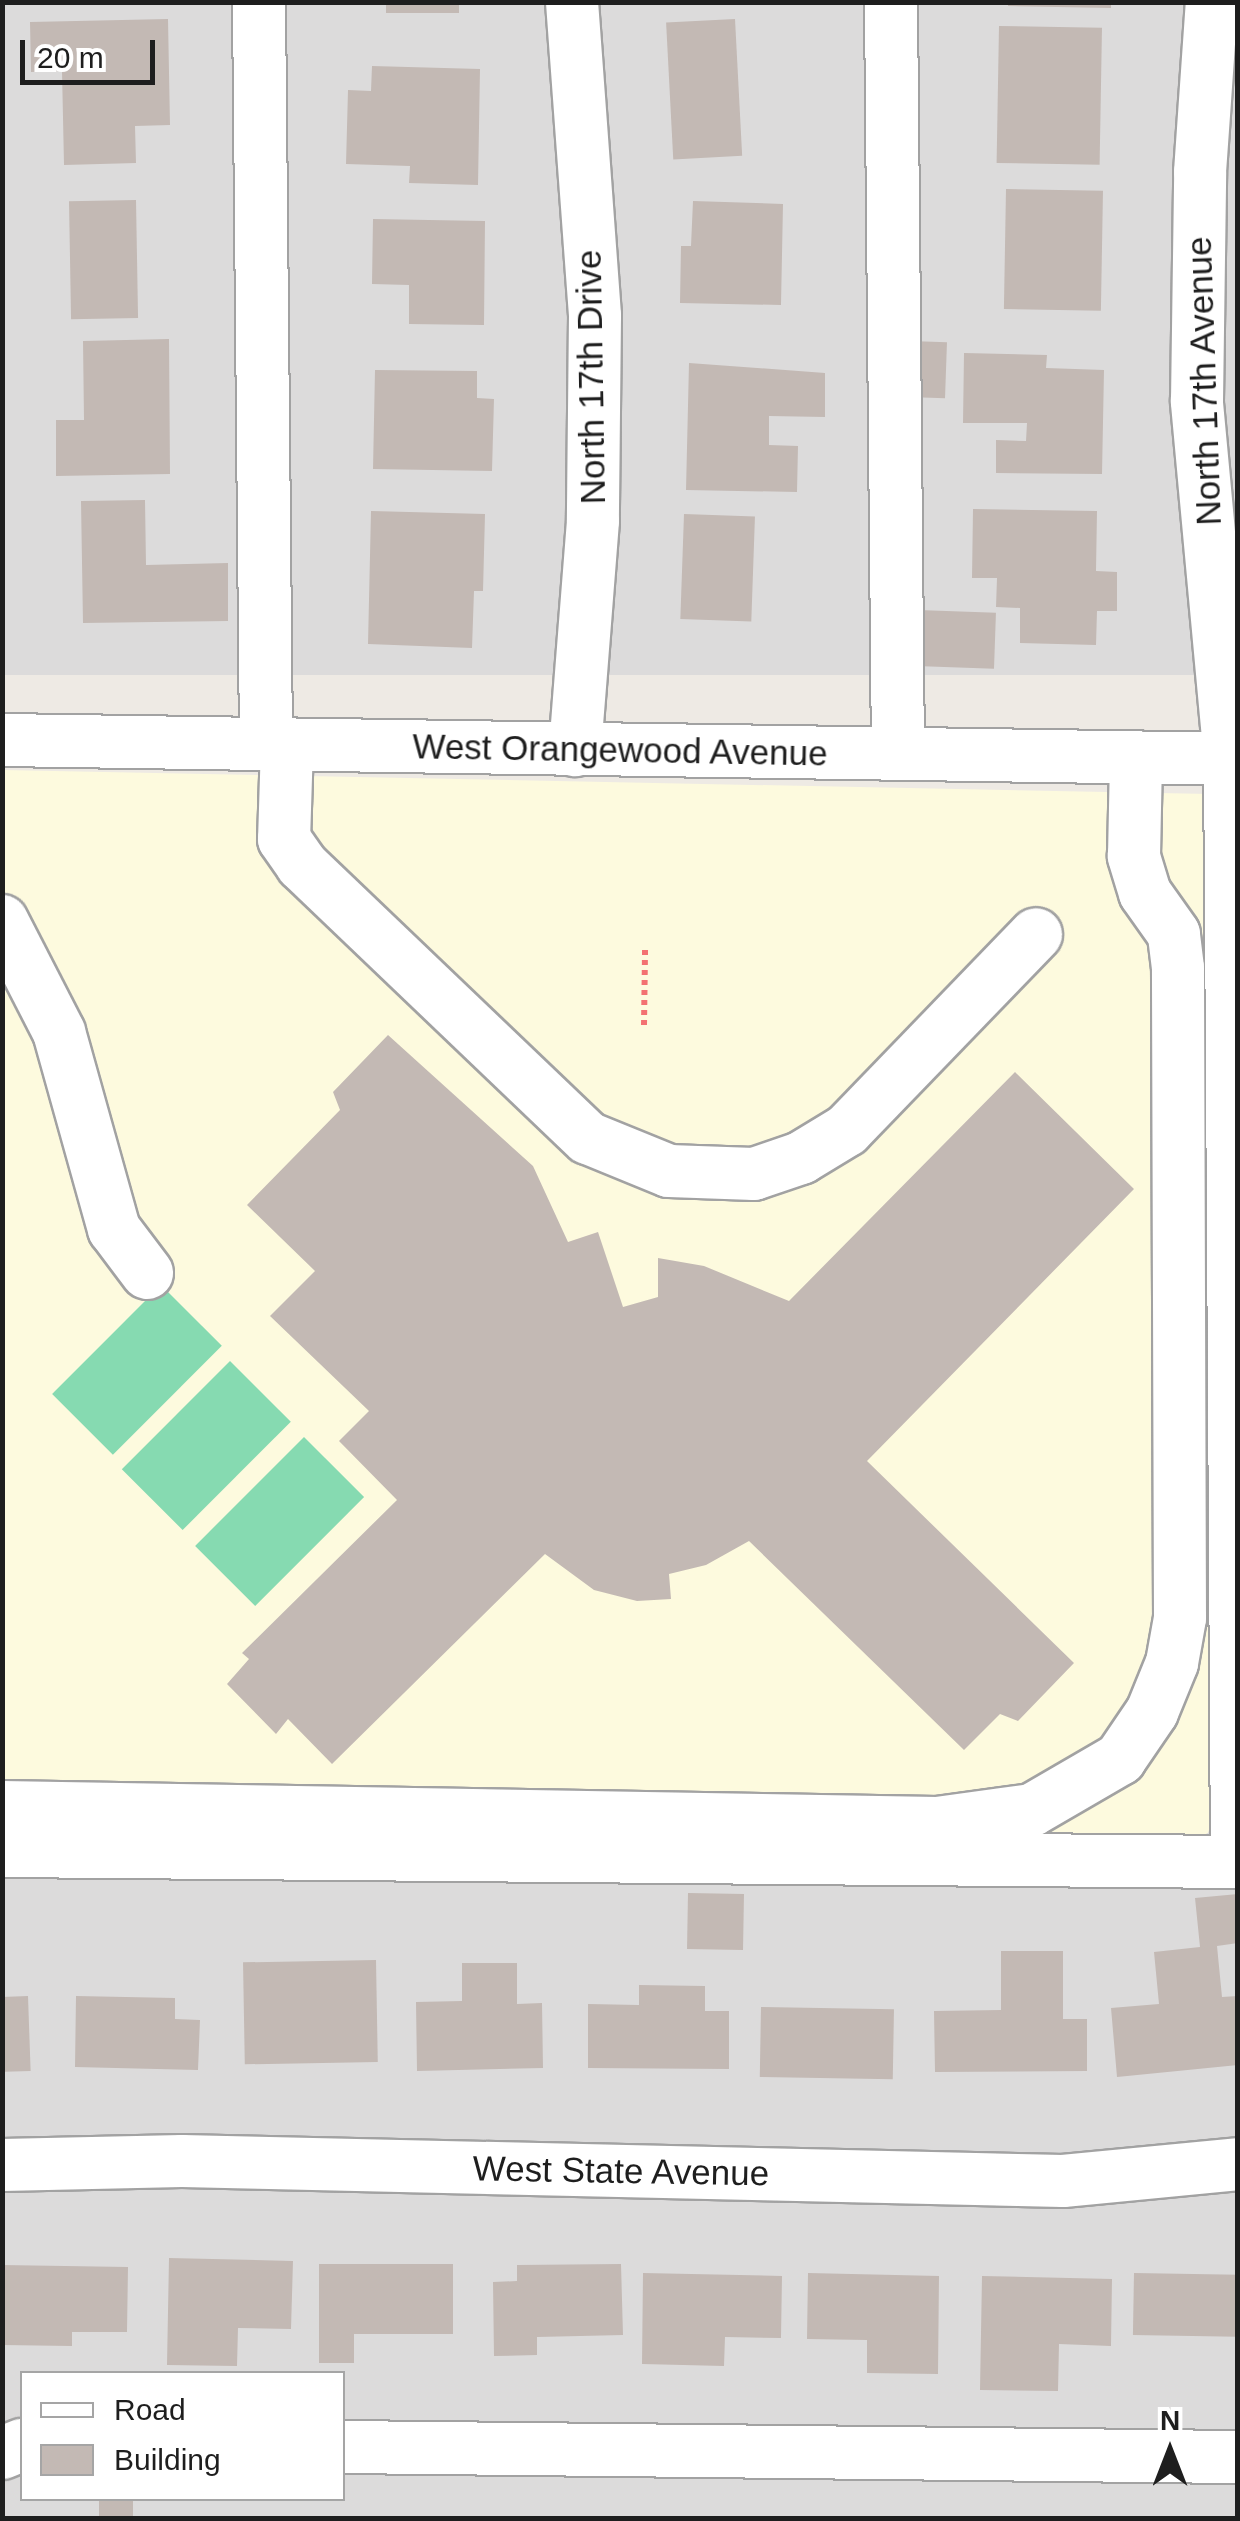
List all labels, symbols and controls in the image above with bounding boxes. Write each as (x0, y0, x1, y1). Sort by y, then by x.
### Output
scale bar (25, 20, 160, 82)
text: 20 m (37, 41, 104, 74)
street label: North 17th Avenue (1178, 235, 1230, 527)
street label: North 17th Drive (568, 249, 614, 505)
street label: West Orangewood Avenue (411, 725, 829, 775)
street label: West State Avenue (471, 2147, 771, 2195)
legend (20, 2371, 345, 2501)
text: Road (114, 2393, 186, 2426)
north arrow (1120, 2401, 1220, 2501)
text: N (1160, 2405, 1180, 2436)
text: Building (114, 2443, 221, 2476)

